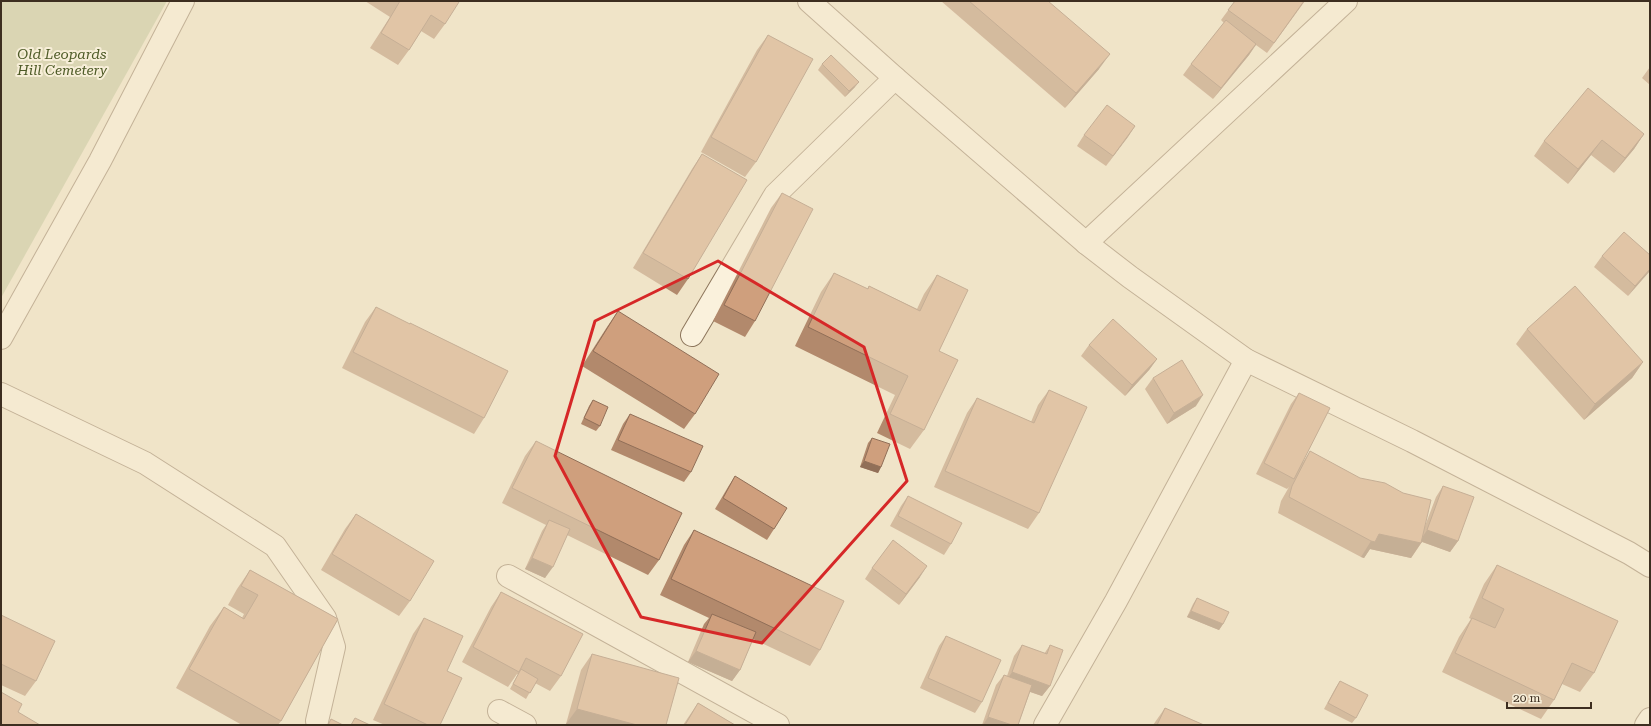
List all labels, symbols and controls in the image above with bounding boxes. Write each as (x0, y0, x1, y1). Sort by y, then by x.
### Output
park label: Old Leopards Hill Cemetery (16, 46, 108, 78)
scale bar (1507, 684, 1591, 710)
text: 20 m (1513, 691, 1540, 705)

